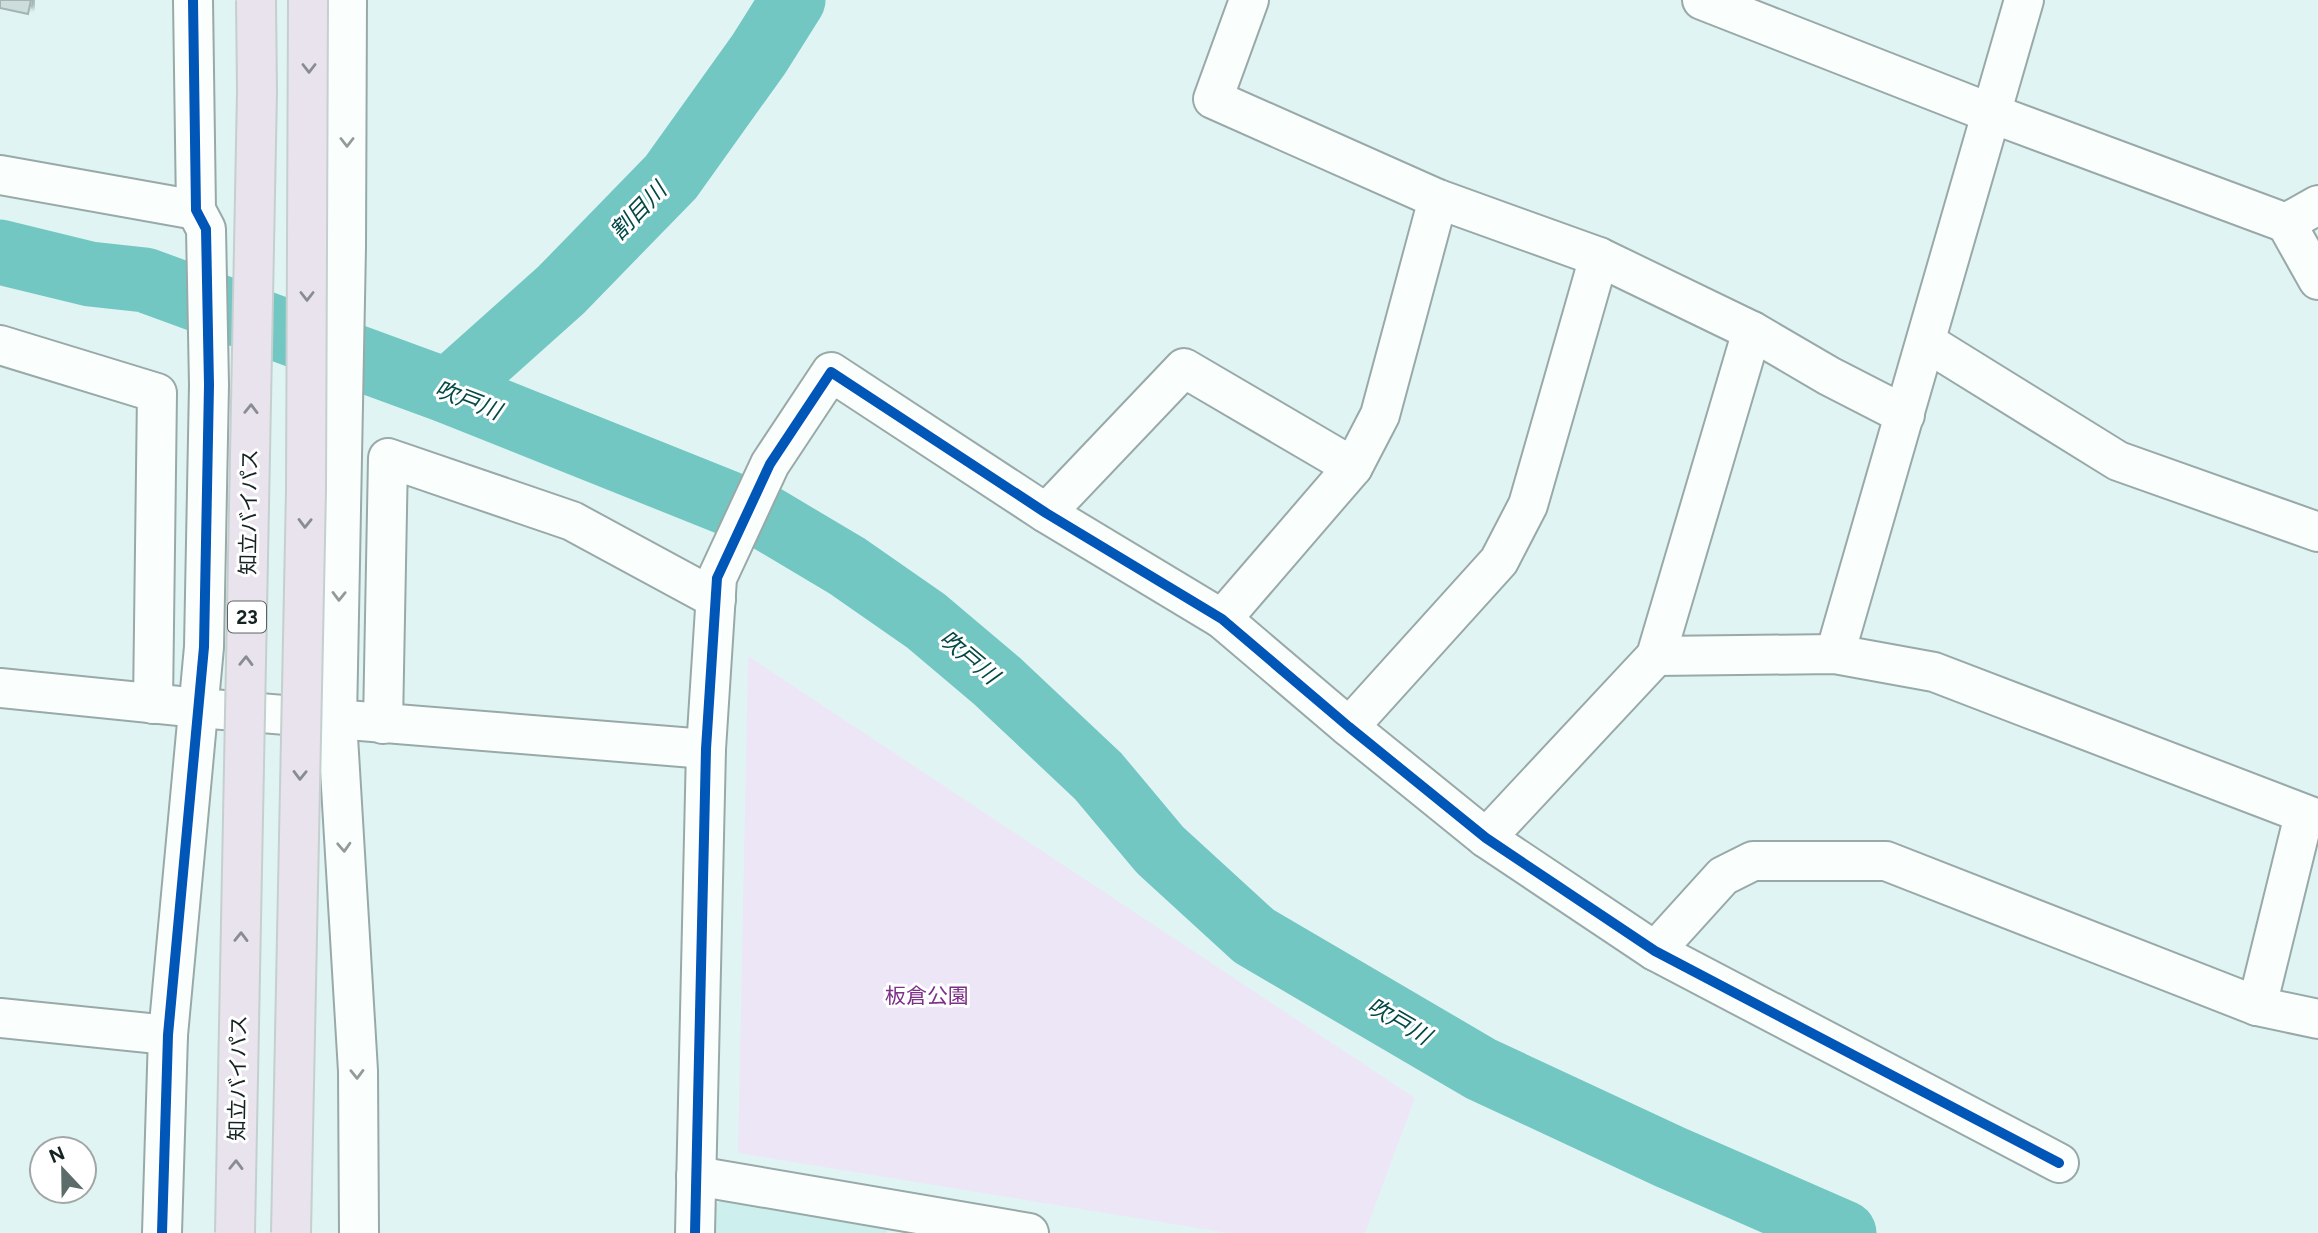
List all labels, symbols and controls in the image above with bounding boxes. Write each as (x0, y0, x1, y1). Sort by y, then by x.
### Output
one-way arrow (301, 63, 316, 74)
one-way arrow (339, 137, 355, 147)
water label: 割目川 (604, 174, 674, 246)
one-way arrow (299, 291, 315, 301)
water label: 吹戸川 (431, 375, 508, 427)
one-way arrow (243, 403, 259, 414)
street label: 知立バイパス (235, 449, 262, 575)
one-way arrow (298, 518, 313, 529)
one-way arrow (331, 591, 347, 601)
road number: 23 (228, 602, 266, 632)
water label: 吹戸川 (934, 624, 1007, 692)
one-way arrow (239, 655, 254, 666)
one-way arrow (293, 770, 308, 781)
one-way arrow (337, 842, 352, 853)
one-way arrow (233, 932, 249, 942)
park label: 板倉公園 (885, 983, 969, 1008)
water label: 吹戸川 (1362, 992, 1438, 1052)
street label: 知立バイパス (224, 1015, 251, 1141)
one-way arrow (350, 1069, 365, 1080)
north arrow (28, 1135, 98, 1205)
text: N (46, 1141, 68, 1168)
one-way arrow (229, 1159, 244, 1170)

